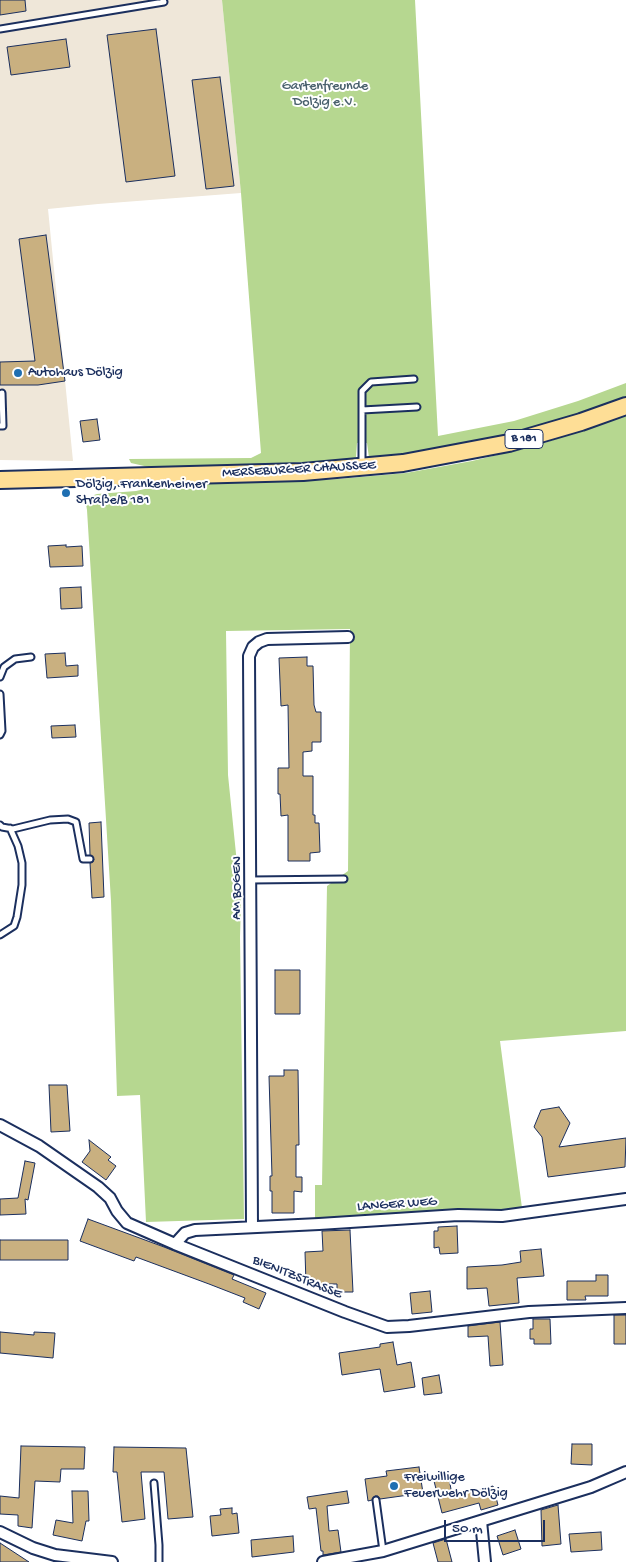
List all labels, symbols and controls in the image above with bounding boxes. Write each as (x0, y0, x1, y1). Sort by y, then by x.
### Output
park label: Gartenfreunde Dölzig e.V. (282, 79, 368, 111)
place label: Autohaus Dölzig (28, 365, 123, 381)
marker: Autohaus Dölzig (12, 367, 24, 379)
road number: B 181 (505, 429, 543, 448)
street label: MERSEBURGER CHAUSSEE (222, 458, 376, 482)
place label: Dölzig, Frankenheimer Straße/B 181 (76, 477, 207, 510)
marker: Dölzig, Frankenheimer Straße/B 181 (60, 487, 72, 499)
street label: AM BOGEN (230, 856, 246, 920)
street label: LANGER WEG (356, 1194, 438, 1216)
street label: BIENITZSTRASSE (250, 1252, 344, 1304)
place label: Freiwillige Feuerwehr Dölzig (404, 1470, 508, 1502)
marker: Freiwillige Feuerwehr Dölzig (388, 1480, 400, 1492)
scale bar (446, 1510, 547, 1542)
text: 50 m (452, 1520, 483, 1538)

